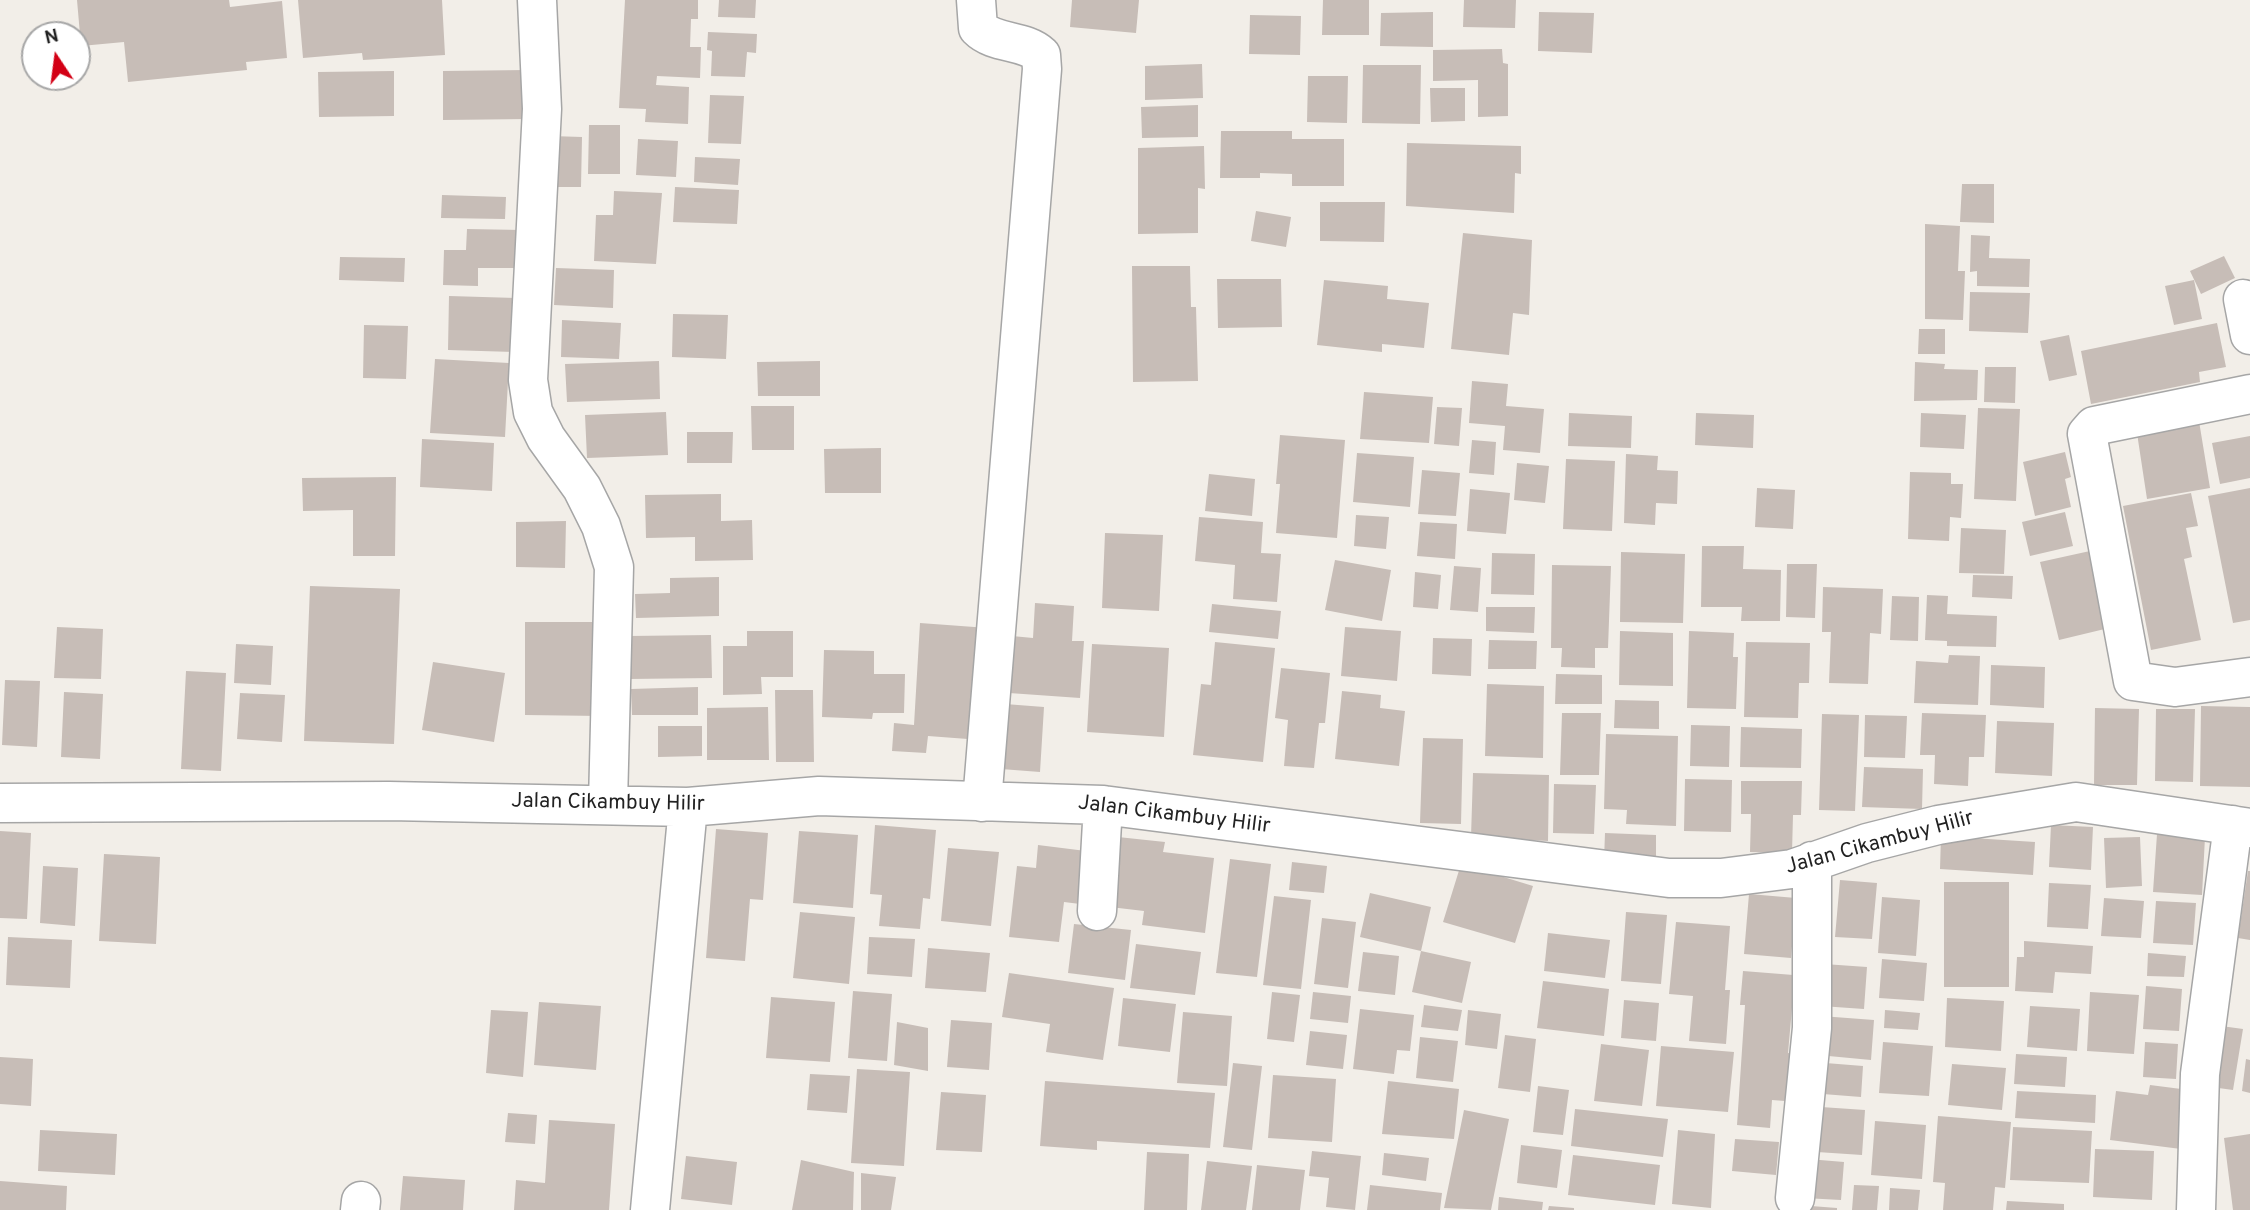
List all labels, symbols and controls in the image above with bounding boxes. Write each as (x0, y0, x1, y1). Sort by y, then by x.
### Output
north arrow (21, 21, 91, 91)
text: N (42, 24, 61, 51)
street label: Jalan Cikambuy Hilir (511, 790, 705, 818)
street label: Jalan Cikambuy Hilir (1076, 792, 1272, 840)
street label: Jalan Cikambuy Hilir (1783, 807, 1977, 881)

